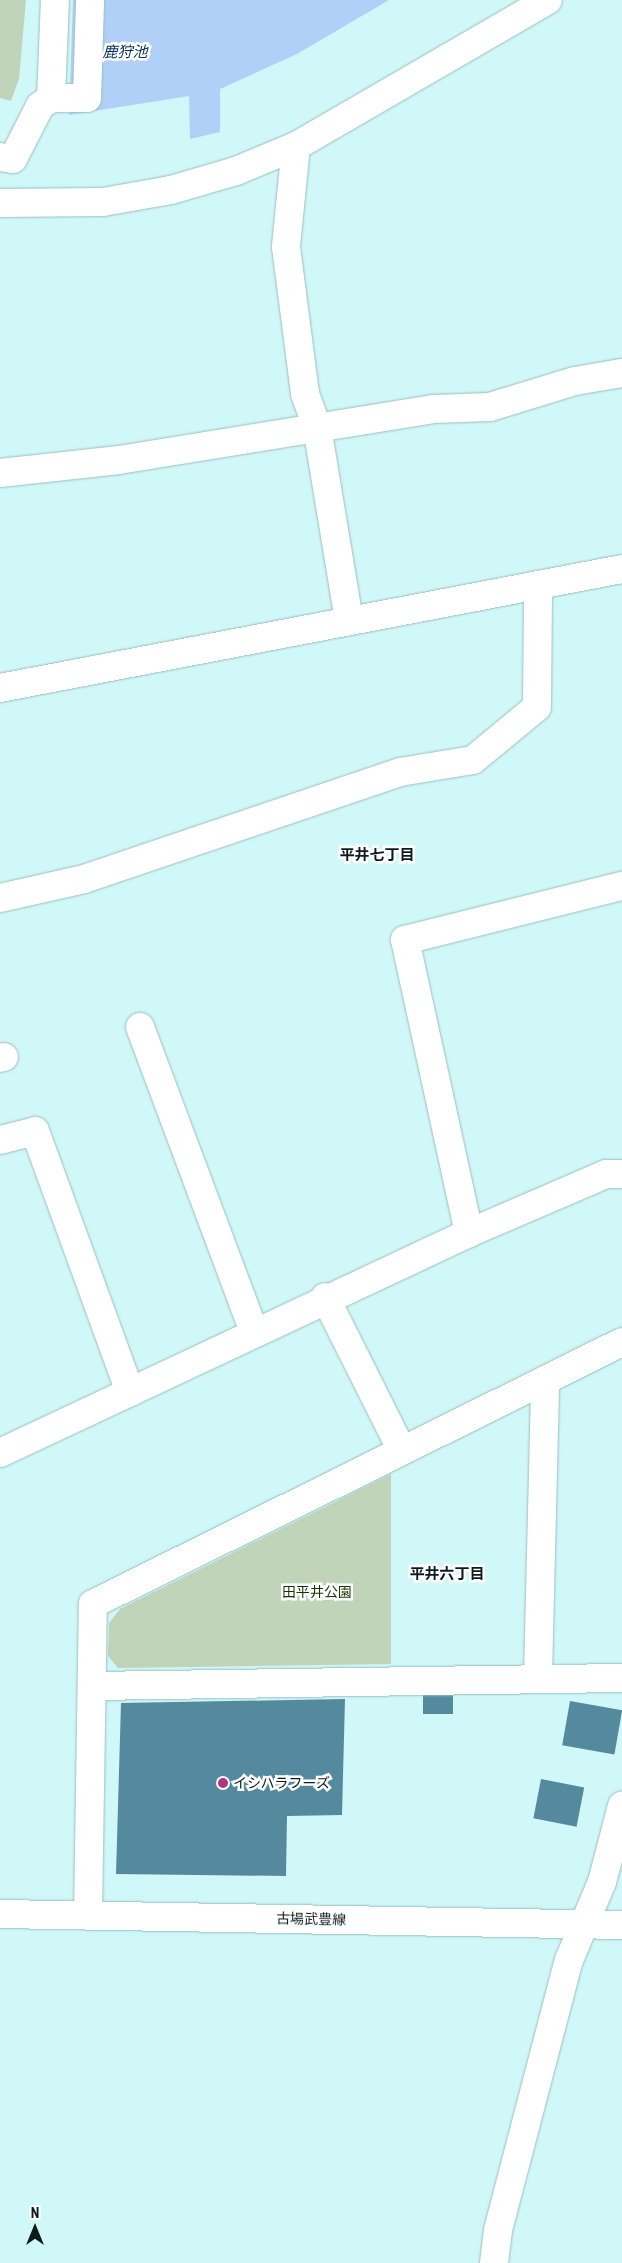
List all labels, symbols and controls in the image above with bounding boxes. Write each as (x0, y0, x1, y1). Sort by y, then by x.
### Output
water label: 鹿狩池 (103, 44, 147, 62)
district label: 平井七丁目 (340, 847, 414, 865)
district label: 平井六丁目 (410, 1566, 484, 1584)
park label: 田平井公園 (282, 1584, 352, 1600)
place label: イシハラフーズ (233, 1775, 331, 1791)
marker: イシハラフーズ (217, 1777, 229, 1789)
street label: 古場武豊線 (276, 1910, 346, 1928)
north arrow (10, 2203, 60, 2253)
text: N (31, 2205, 39, 2221)

